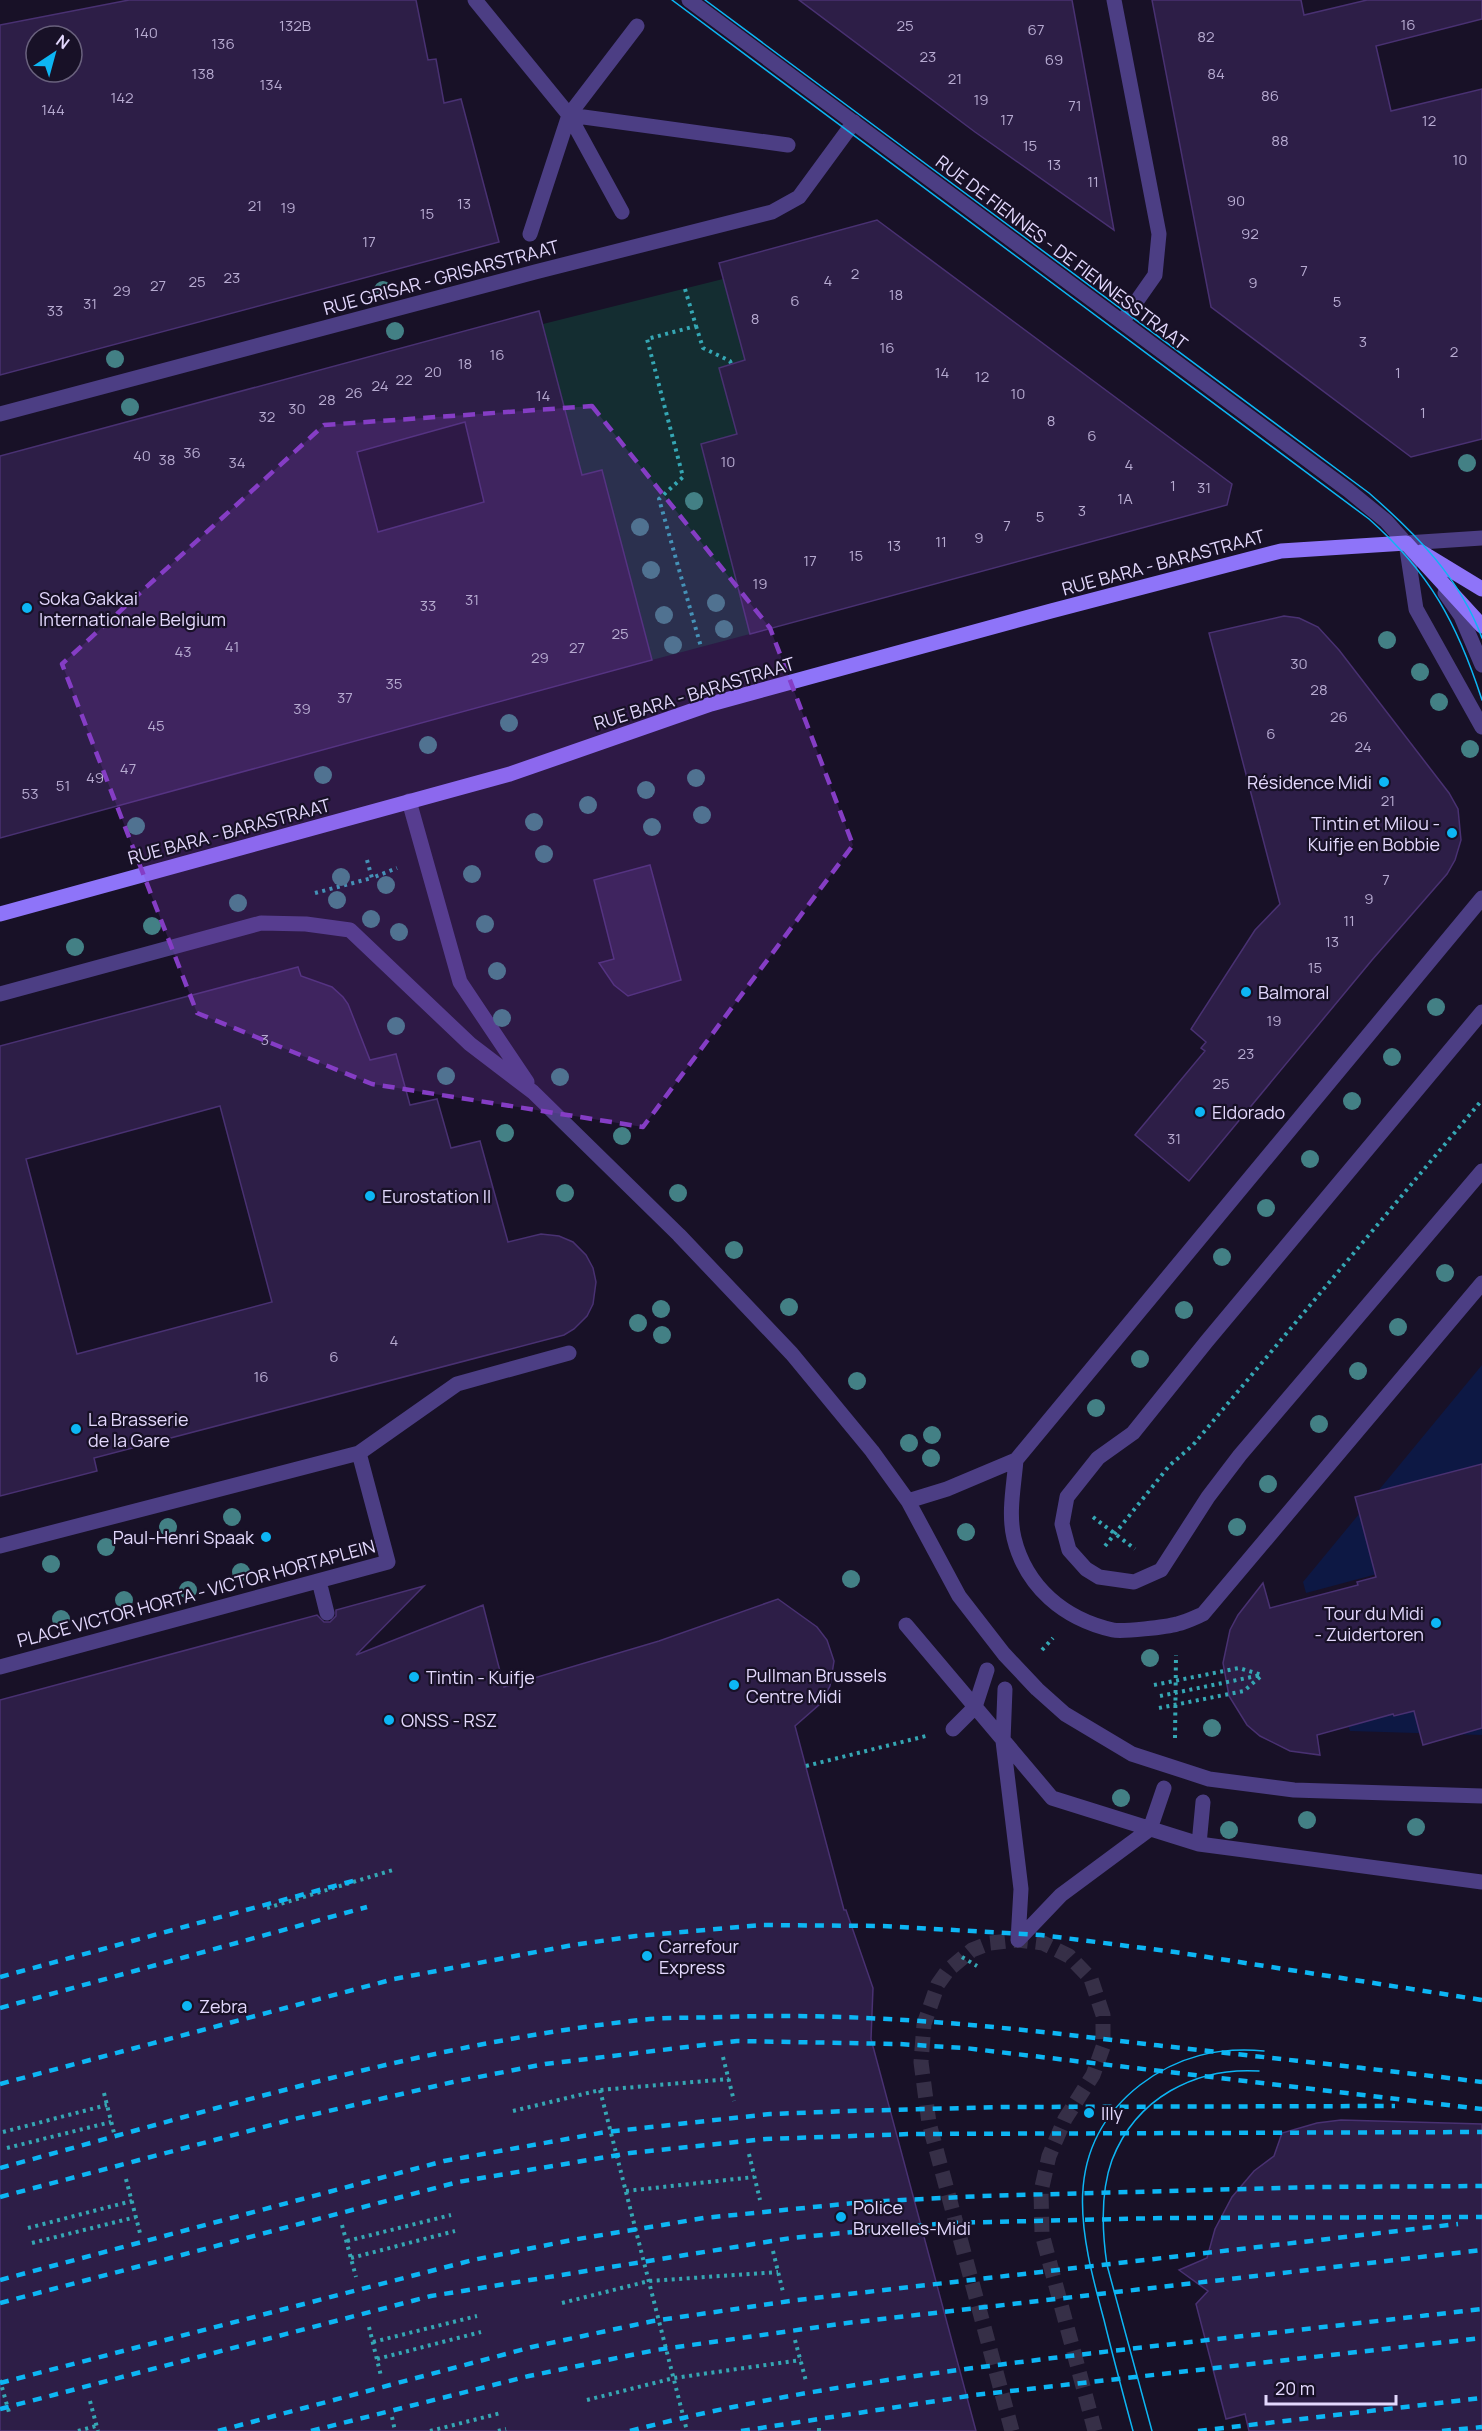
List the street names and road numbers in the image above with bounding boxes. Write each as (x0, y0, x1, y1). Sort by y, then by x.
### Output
street label: RUE DE FIENNES - DE FIENNESSTRAAT (931, 149, 1193, 355)
street label: RUE GRISAR - GRISARSTRAAT (320, 234, 562, 320)
street label: RUE BARA - BARASTRAAT (1059, 523, 1267, 601)
street label: RUE BARA - BARASTRAAT (591, 651, 798, 735)
street label: RUE BARA - BARASTRAAT (125, 792, 333, 870)
street label: PLACE VICTOR HORTA - VICTOR HORTAPLEIN (14, 1534, 378, 1652)

